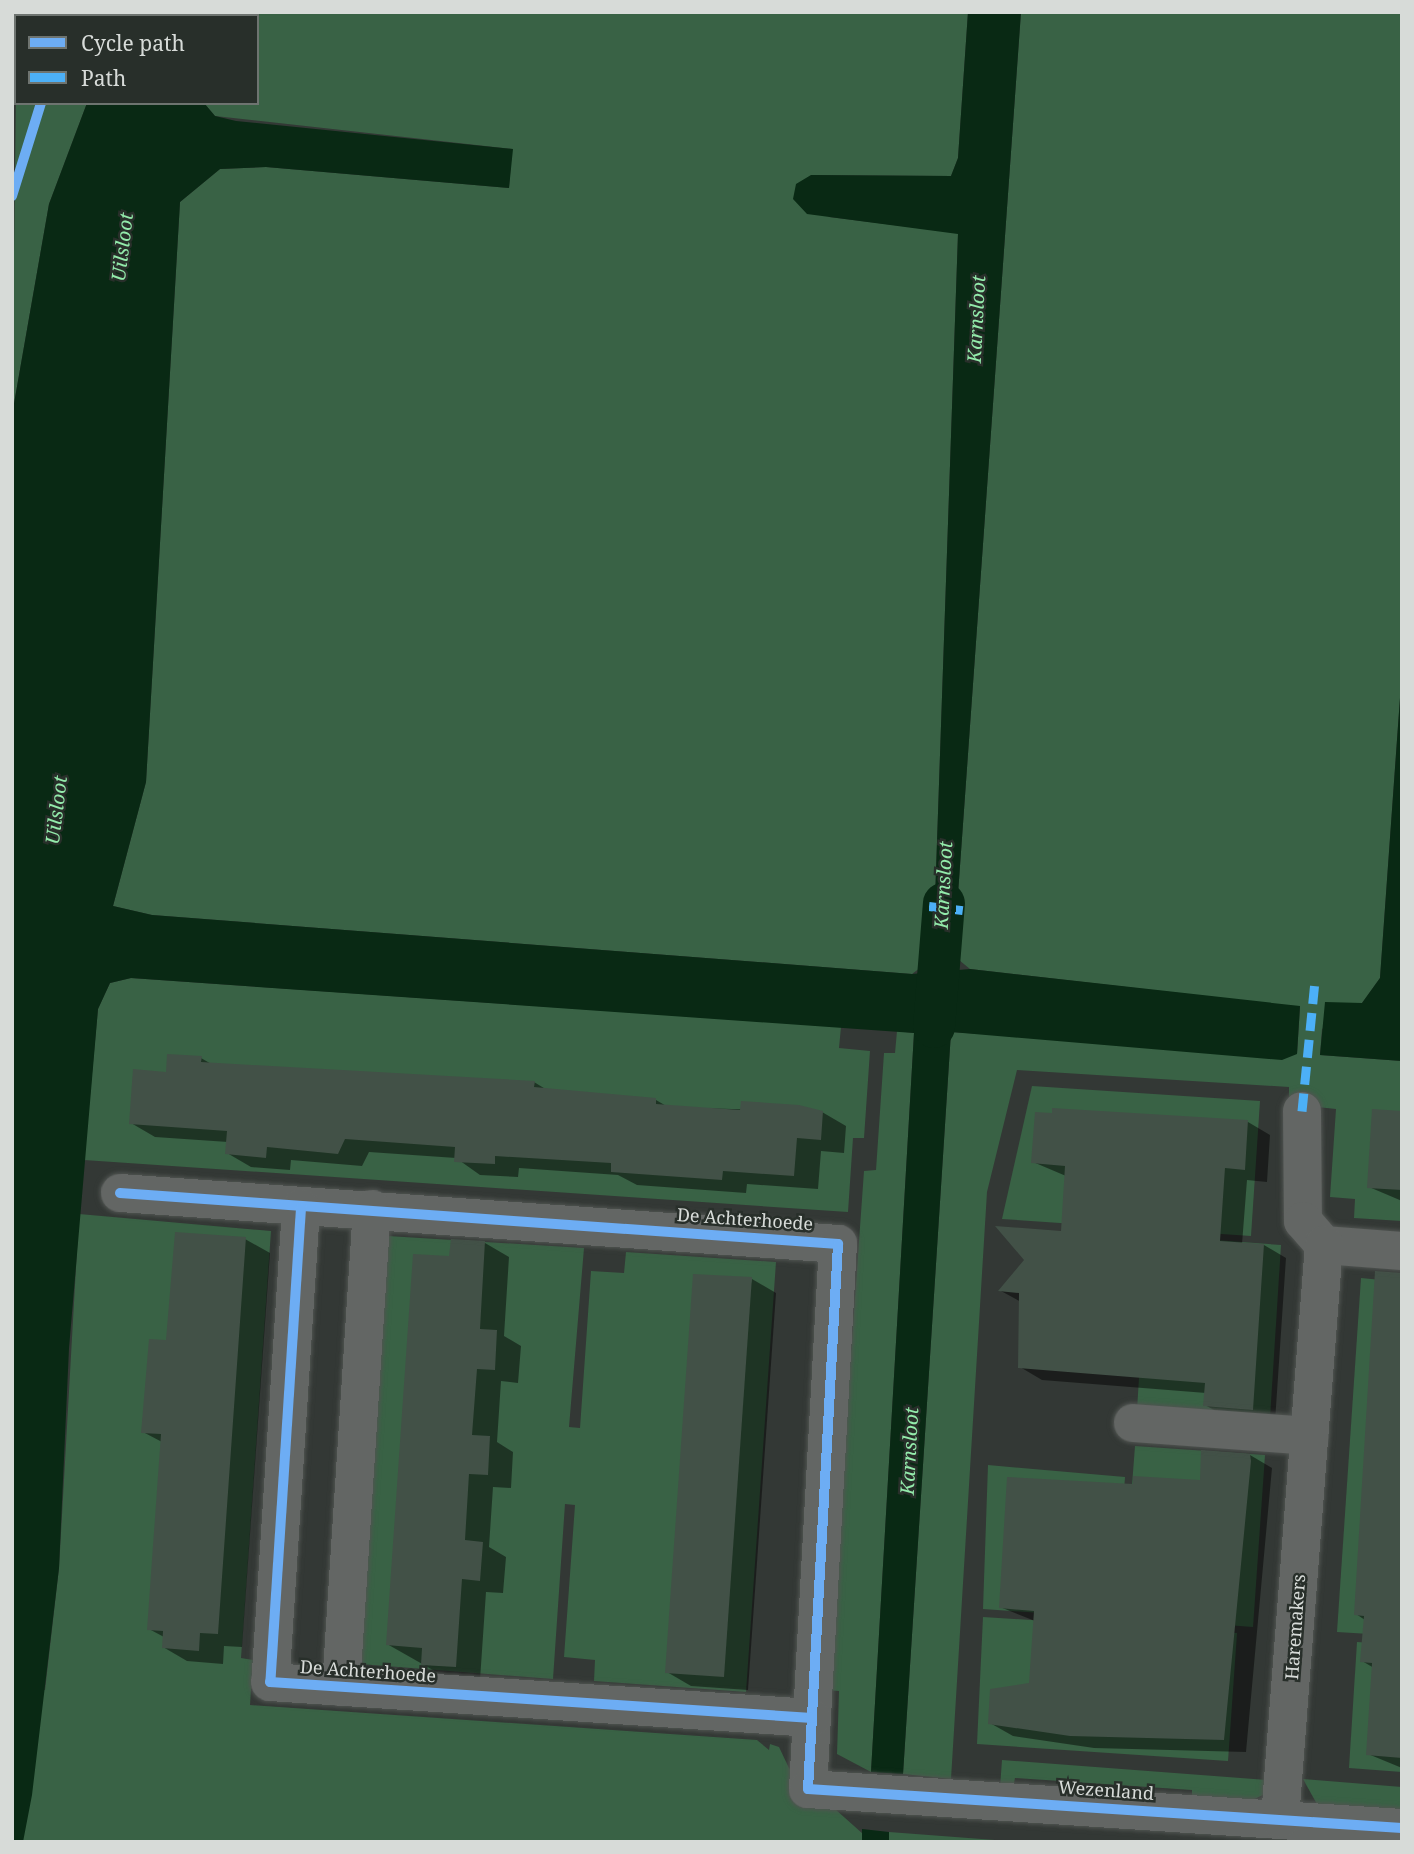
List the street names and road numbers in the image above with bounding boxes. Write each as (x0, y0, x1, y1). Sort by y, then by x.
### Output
street label: De Achterhoede (676, 1203, 814, 1235)
street label: Haremakers (1281, 1573, 1309, 1681)
street label: De Achterhoede (299, 1655, 437, 1687)
street label: Wezenland (1057, 1776, 1155, 1804)

